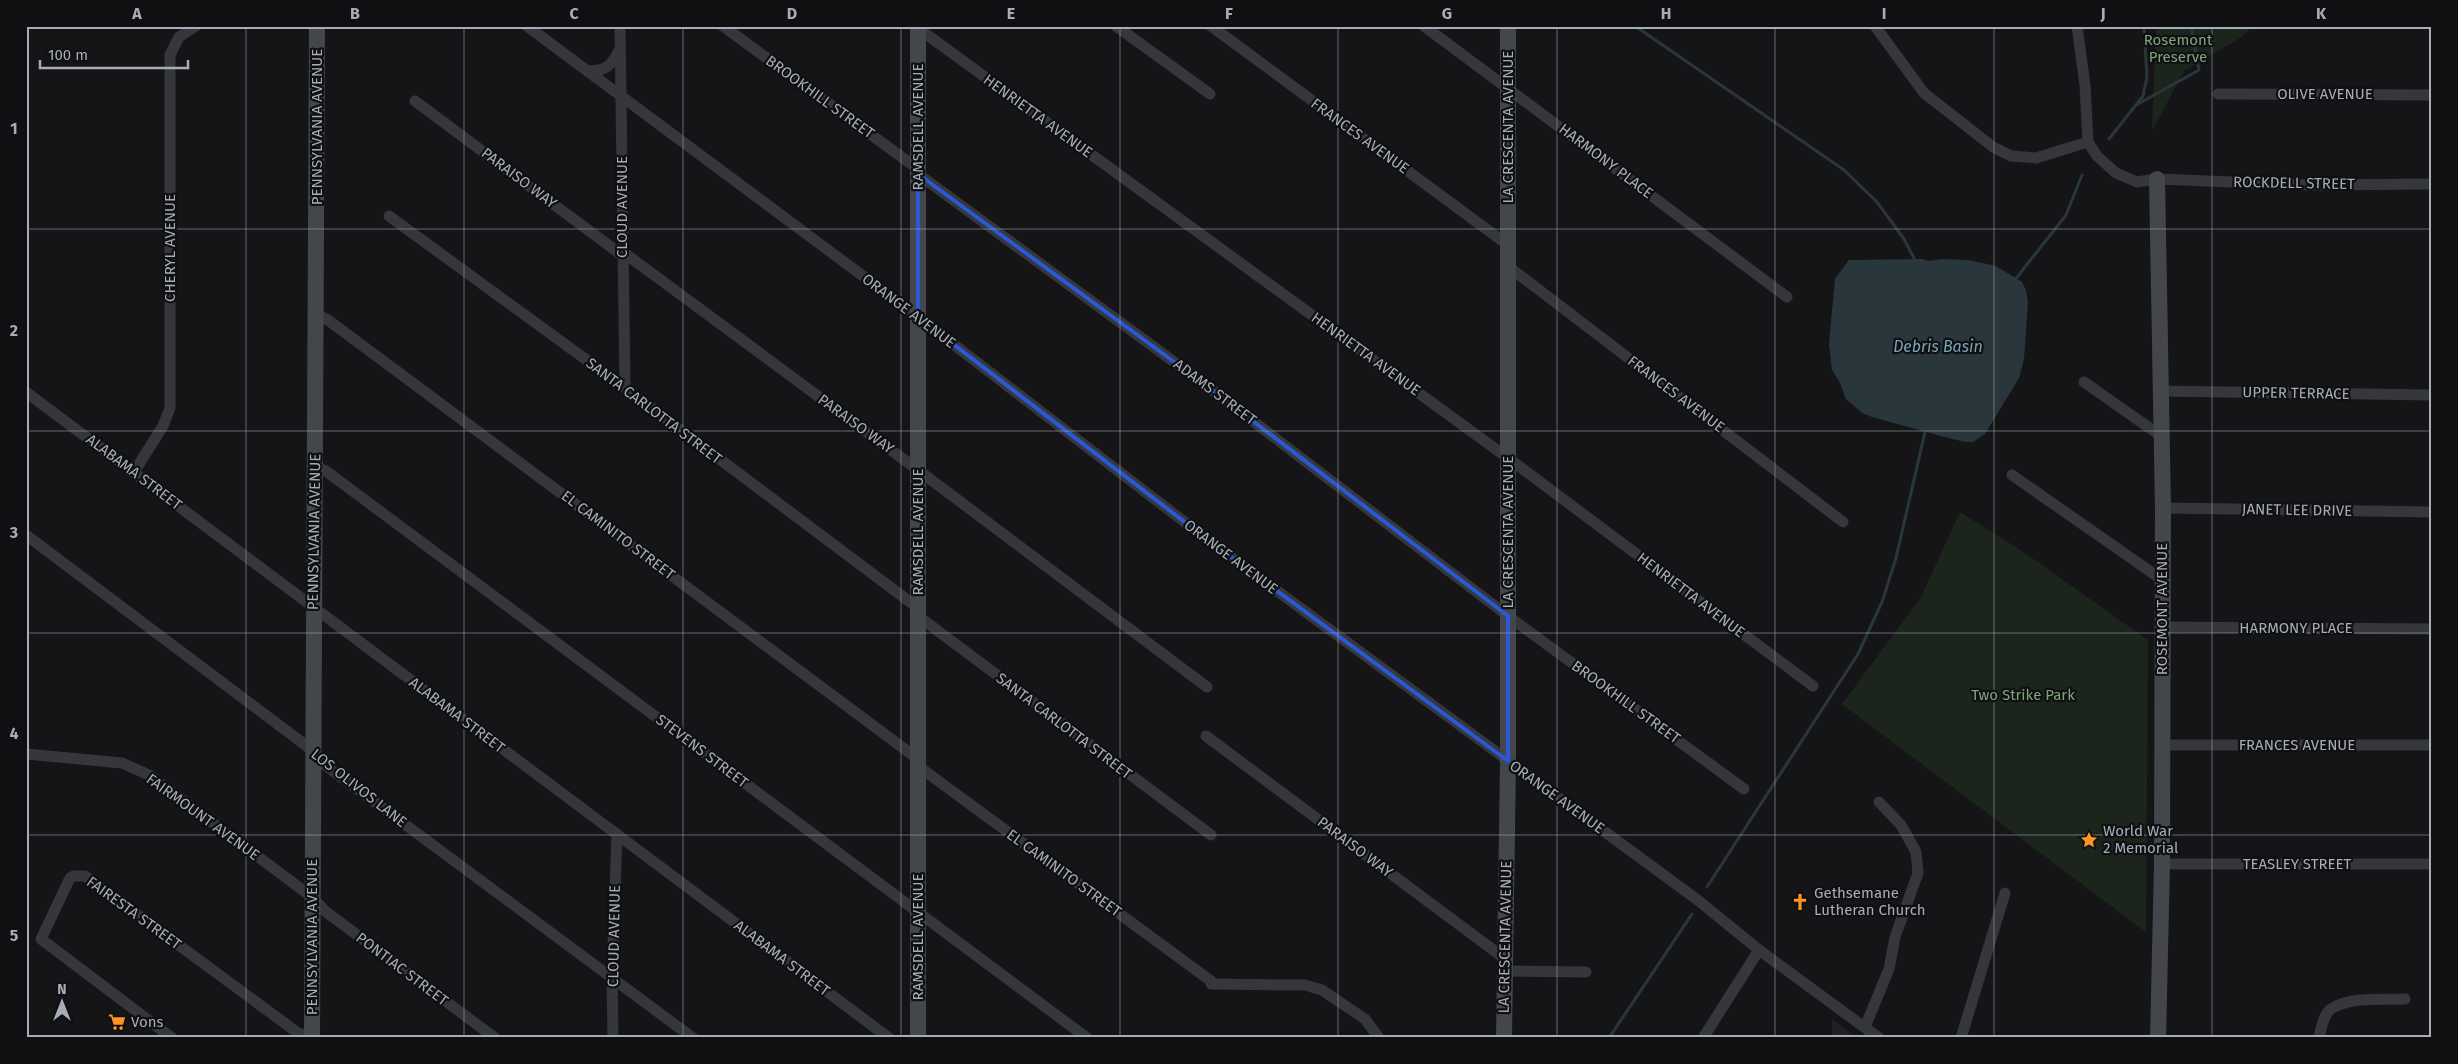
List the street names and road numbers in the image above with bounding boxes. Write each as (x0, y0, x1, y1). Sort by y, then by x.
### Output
street label: PENNSYLVANIA AVENUE (308, 49, 326, 205)
street label: LA CRESCENTA AVENUE (1499, 51, 1517, 203)
street label: BROOKHILL STREET (762, 52, 878, 143)
street label: RAMSDELL AVENUE (909, 64, 927, 190)
street label: HENRIETTA AVENUE (980, 70, 1096, 162)
street label: OLIVE AVENUE (2277, 85, 2373, 103)
street label: FRANCES AVENUE (1308, 94, 1412, 178)
street label: HARMONY PLACE (1555, 120, 1657, 202)
street label: PARAISO WAY (478, 144, 561, 213)
street label: CLOUD AVENUE (613, 156, 631, 258)
street label: ROCKDELL STREET (2233, 173, 2355, 193)
street label: CHERYL AVENUE (161, 194, 179, 302)
street label: ORANGE AVENUE (859, 270, 959, 352)
street label: HENRIETTA AVENUE (1308, 308, 1424, 400)
street label: FRANCES AVENUE (1624, 352, 1728, 436)
street label: SANTA CARLOTTA STREET (583, 354, 726, 468)
street label: ADAMS STREET (1170, 355, 1260, 429)
street label: UPPER TERRACE (2242, 383, 2350, 403)
street label: PARAISO WAY (814, 390, 898, 458)
street label: ALABAMA STREET (83, 430, 186, 514)
street label: PENNSYLVANIA AVENUE (304, 454, 324, 610)
street label: LA CRESCENTA AVENUE (1499, 456, 1517, 608)
street label: RAMSDELL AVENUE (909, 469, 927, 595)
street label: EL CAMINITO STREET (558, 486, 678, 584)
street label: JANET LEE DRIVE (2242, 500, 2352, 520)
street label: ORANGE AVENUE (1181, 516, 1281, 598)
street label: ROSEMONT AVENUE (2153, 543, 2171, 675)
street label: HENRIETTA AVENUE (1634, 549, 1748, 641)
street label: HARMONY PLACE (2239, 619, 2353, 637)
street label: BROOKHILL STREET (1568, 657, 1684, 748)
street label: SANTA CARLOTTA STREET (993, 669, 1136, 783)
street label: ALABAMA STREET (406, 673, 509, 757)
street label: STEVENS STREET (652, 710, 752, 792)
street label: FRANCES AVENUE (2239, 736, 2355, 754)
street label: LOS OLIVOS LANE (307, 745, 411, 831)
street label: ORANGE AVENUE (1506, 757, 1608, 837)
street label: FAIRMOUNT AVENUE (143, 770, 263, 864)
street label: PARAISO WAY (1314, 813, 1397, 882)
street label: EL CAMINITO STREET (1003, 825, 1125, 921)
street label: TEASLEY STREET (2243, 855, 2352, 873)
street label: PENNSYLVANIA AVENUE (303, 859, 321, 1015)
street label: LA CRESCENTA AVENUE (1495, 860, 1515, 1014)
street label: FAIRESTA STREET (83, 873, 185, 953)
street label: RAMSDELL AVENUE (909, 874, 927, 1000)
street label: CLOUD AVENUE (604, 885, 624, 987)
street label: ALABAMA STREET (731, 916, 834, 1000)
street label: PONTIAC STREET (352, 928, 452, 1010)

